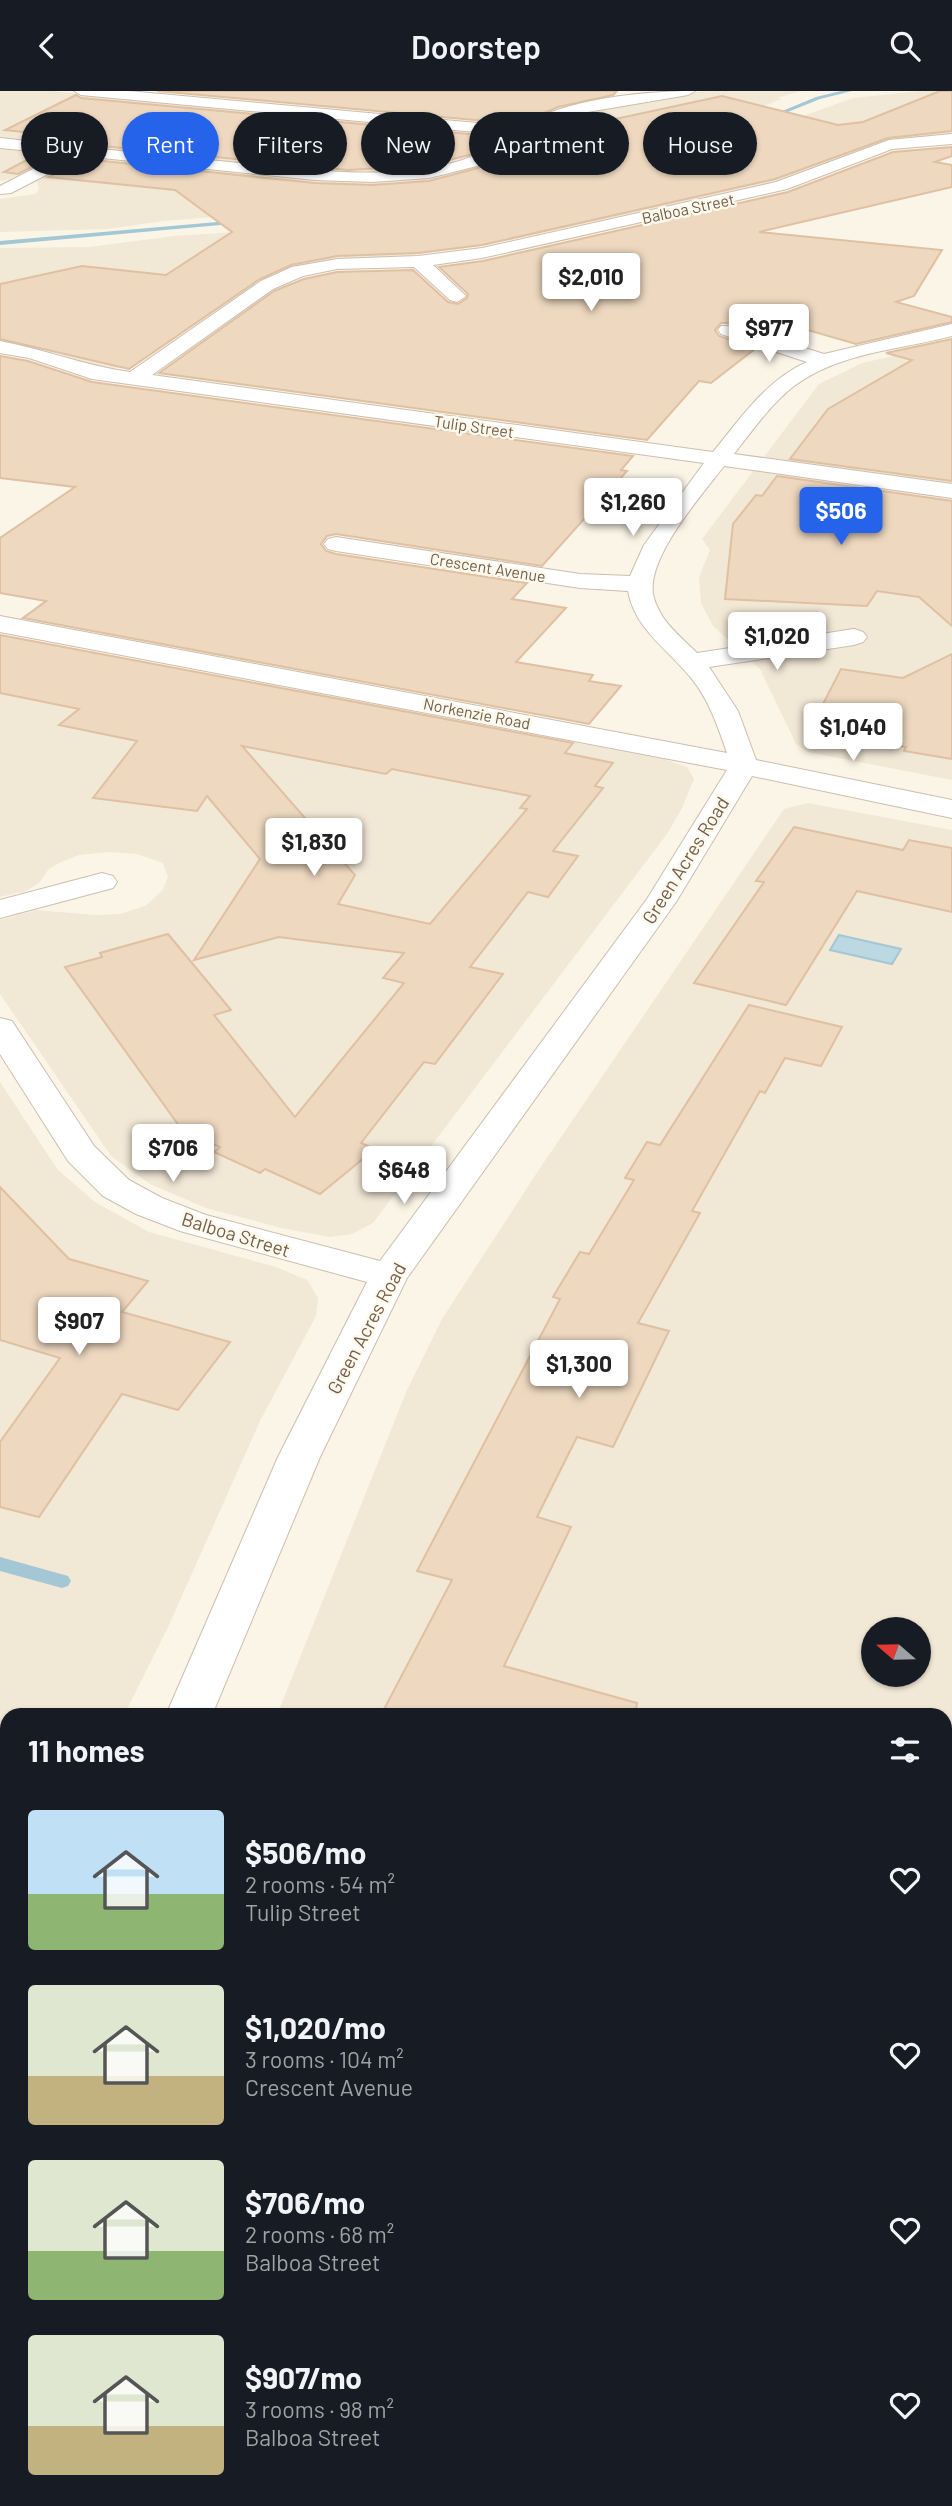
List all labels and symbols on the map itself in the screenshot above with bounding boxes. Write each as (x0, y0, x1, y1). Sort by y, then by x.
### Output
street label: Balboa Street (640, 189, 736, 227)
pin: $2,010 (534, 253, 648, 313)
pin: $977 (728, 305, 810, 364)
street label: Tulip Street (433, 411, 515, 441)
pin: $1,260 (576, 479, 690, 538)
pin: $506 (800, 487, 882, 547)
street label: Crescent Avenue (429, 548, 547, 586)
pin: $1,020 (720, 613, 834, 672)
street label: Norkenzie Road (422, 693, 532, 733)
pin: $1,040 (796, 703, 910, 763)
street label: Green Acres Road (637, 792, 733, 928)
pin: $1,830 (257, 819, 371, 878)
pin: $706 (132, 1125, 214, 1184)
pin: $648 (363, 1147, 445, 1206)
street label: Balboa Street (179, 1207, 293, 1261)
street label: Green Acres Road (322, 1258, 410, 1398)
pin: $907 (38, 1297, 120, 1357)
pin: $1,300 (522, 1341, 636, 1400)
north arrow (861, 1617, 931, 1687)

